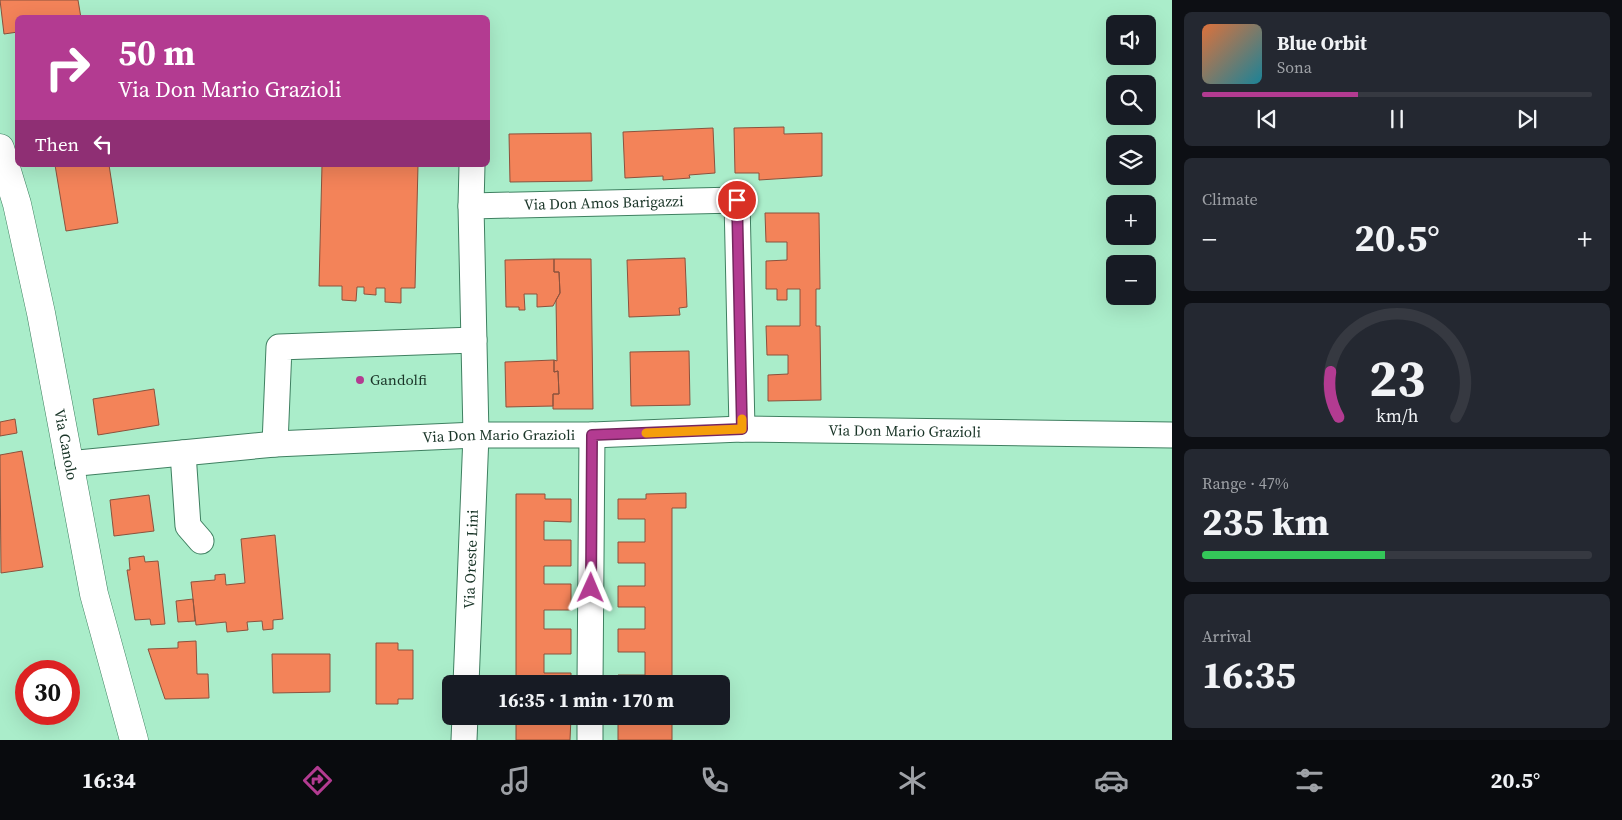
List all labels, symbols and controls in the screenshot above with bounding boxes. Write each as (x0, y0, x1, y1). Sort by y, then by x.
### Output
map controls (1106, 15, 1156, 305)
button: sound (1106, 15, 1156, 65)
text: 50 m (118, 29, 195, 77)
text: Blue Orbit (1277, 30, 1367, 56)
icon: right (35, 35, 100, 100)
text: Sona (1277, 56, 1312, 78)
text: Via Don Mario Grazioli (118, 74, 342, 104)
button: search (1106, 75, 1156, 125)
icon: previous (1253, 105, 1281, 133)
icon: pause (1383, 105, 1411, 133)
icon: next (1513, 105, 1541, 133)
icon: left (89, 130, 117, 158)
text: Then (35, 131, 79, 157)
button: layers (1106, 135, 1156, 185)
pin (716, 179, 758, 221)
icon: arrive (723, 186, 751, 214)
text: Climate (1202, 188, 1258, 210)
street label: Via Don Amos Barigazzi (524, 190, 684, 215)
button: + (1106, 195, 1156, 245)
text: 20.5° (1354, 212, 1440, 264)
text: − (1202, 220, 1217, 258)
text: + (1577, 220, 1592, 258)
button: − (1106, 255, 1156, 305)
text: 23 (1369, 342, 1425, 413)
place label: Gandolfi (370, 369, 427, 390)
marker: Gandolfi (354, 374, 366, 386)
text: km/h (1376, 403, 1419, 428)
street label: Via Canolo (49, 407, 83, 482)
street label: Via Don Mario Grazioli (828, 419, 981, 442)
street label: Via Don Mario Grazioli (422, 424, 575, 447)
text: Range · 47% (1202, 472, 1289, 494)
text: 235 km (1202, 496, 1329, 548)
street label: Via Oreste Lini (458, 509, 483, 609)
position arrow (564, 561, 616, 613)
text: Arrival (1202, 625, 1251, 647)
text: 16:35 (1202, 649, 1296, 701)
speed limit sign: 30 (15, 660, 80, 725)
text: 16:35 · 1 min · 170 m (498, 687, 674, 713)
icon: directions (300, 763, 335, 798)
icon: music (498, 763, 533, 798)
icon: phone (697, 763, 732, 798)
icon: climate (895, 763, 930, 798)
icon: car (1094, 763, 1129, 798)
icon: filters (1292, 763, 1327, 798)
text: 16:34 (82, 765, 136, 795)
text: 20.5° (1491, 765, 1540, 795)

